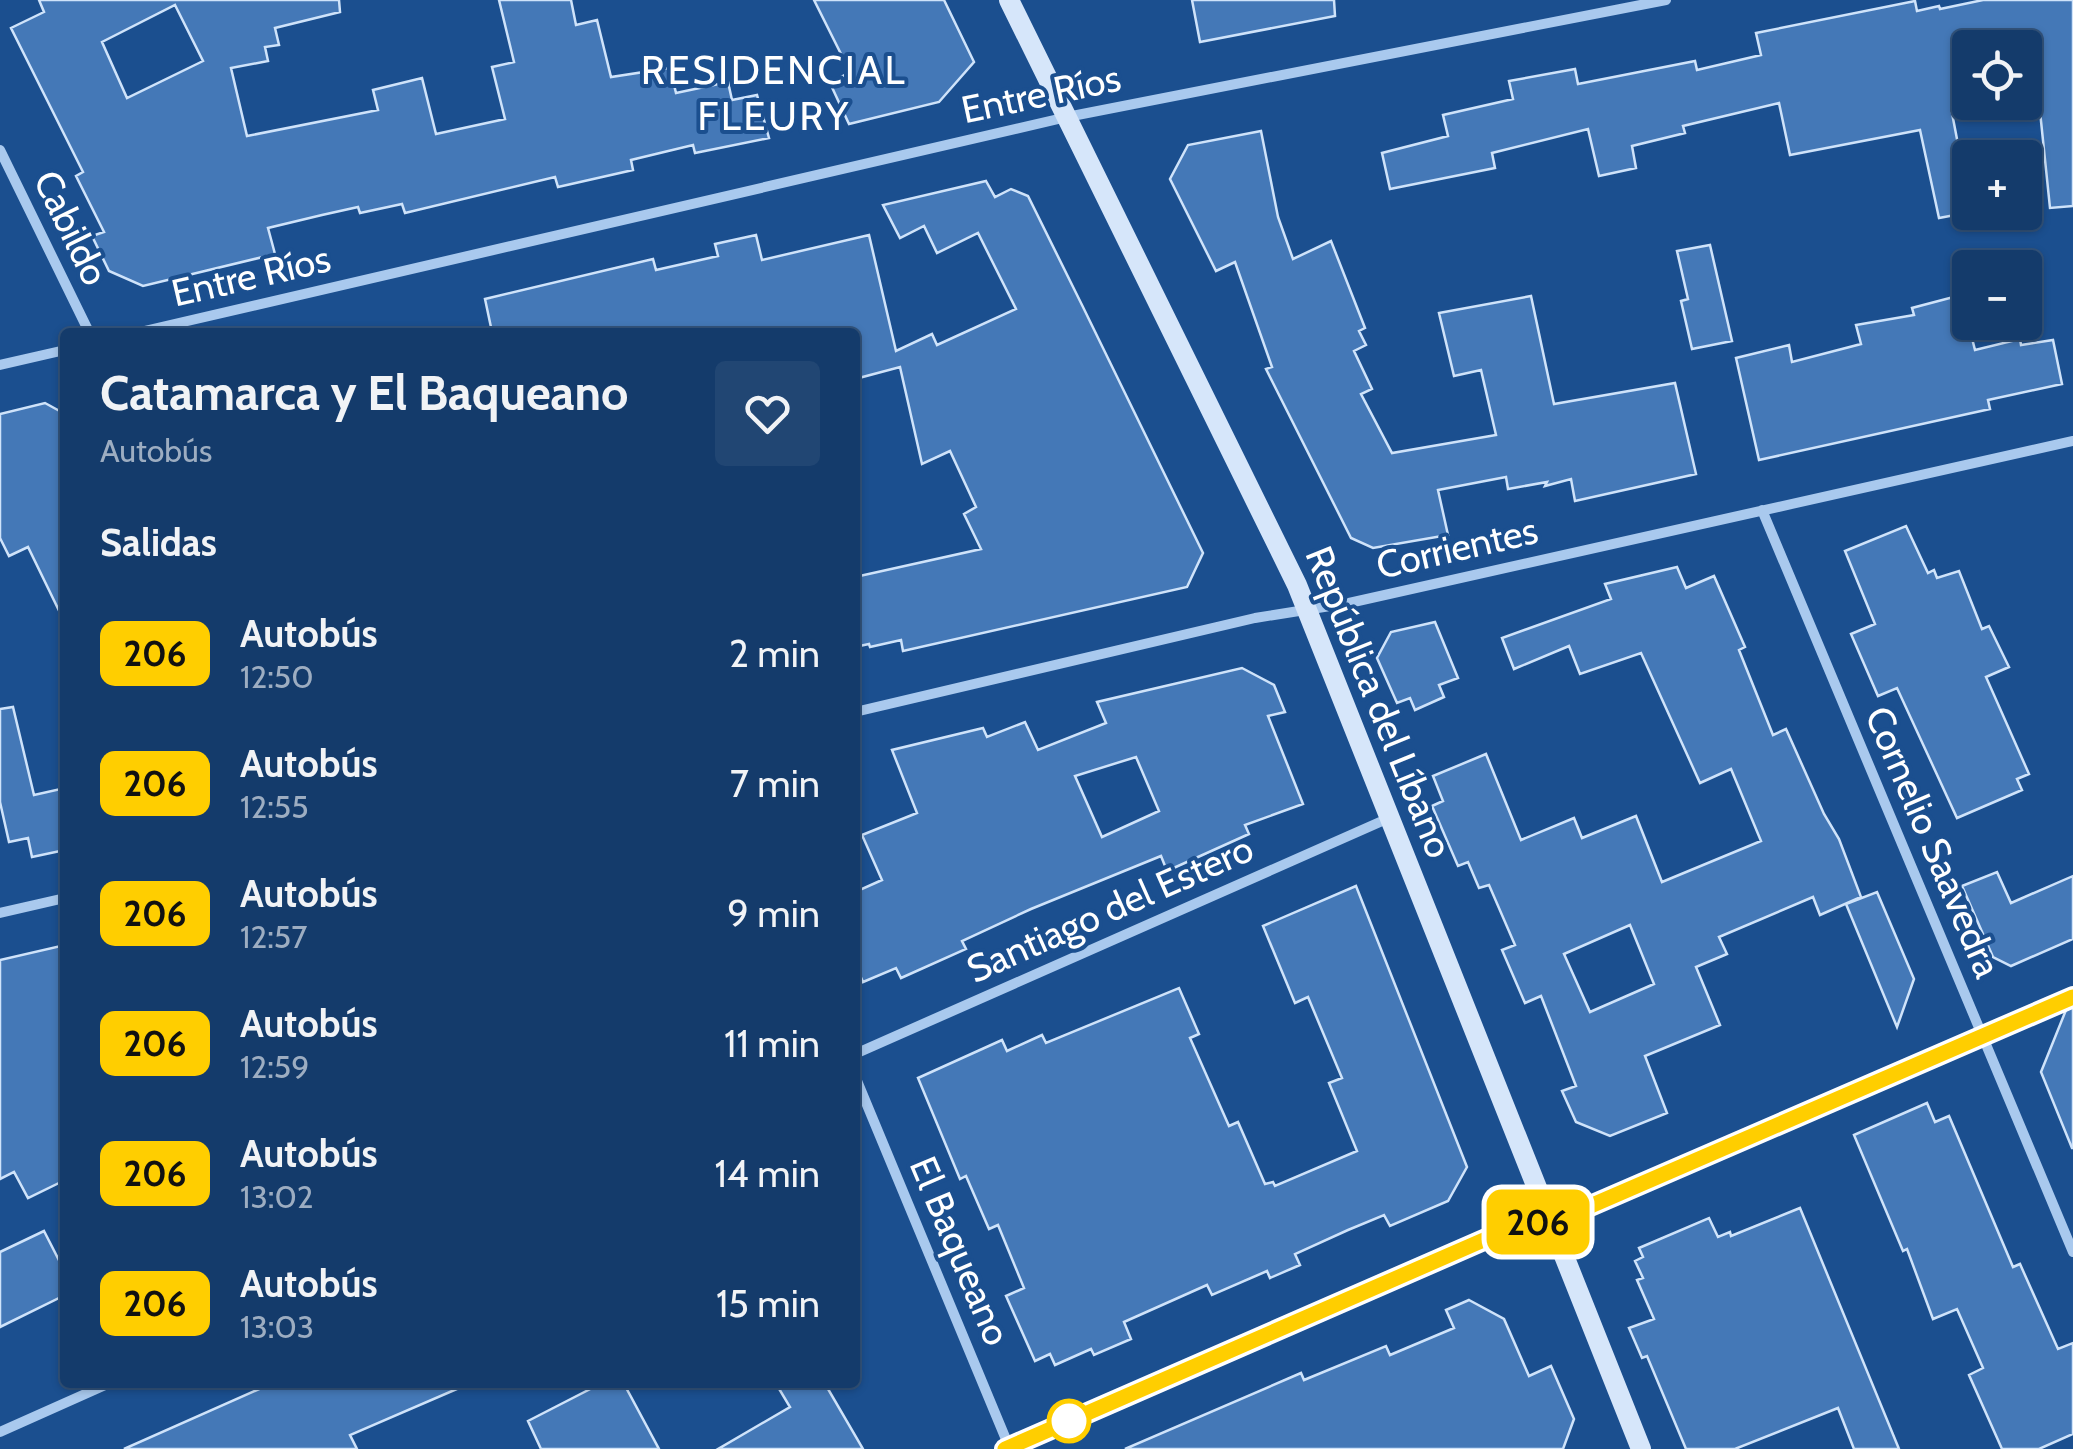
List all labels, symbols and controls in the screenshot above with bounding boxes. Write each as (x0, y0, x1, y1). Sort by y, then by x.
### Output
map controls (1952, 30, 2042, 340)
button: locate (1952, 30, 2042, 120)
district label: RESIDENCIAL FLEURY (641, 45, 907, 140)
street label: Entre Ríos (957, 54, 1125, 133)
button: + (1952, 140, 2042, 230)
street label: Cabildo (24, 163, 119, 293)
street label: Entre Ríos (167, 234, 335, 317)
button: − (1952, 250, 2042, 340)
button: heart (715, 361, 820, 466)
text: Catamarca y El Baqueano (100, 364, 628, 422)
text: Autobús (100, 431, 212, 470)
street label: Corrientes (1372, 506, 1542, 589)
text: Salidas (100, 519, 217, 566)
street label: República del Líbano (1296, 539, 1463, 864)
text: Autobús (240, 610, 378, 657)
text: 2 min (729, 630, 820, 677)
text: 206 (124, 632, 186, 675)
text: 12:50 (240, 657, 314, 696)
street label: Cornelio Saavedra (1855, 699, 2012, 984)
text: Autobús (240, 740, 378, 787)
text: 7 min (730, 760, 820, 807)
text: 206 (124, 762, 186, 805)
text: 12:55 (240, 787, 308, 826)
street label: Santiago del Estero (960, 824, 1260, 993)
text: Autobús (240, 870, 378, 917)
text: 9 min (727, 890, 820, 937)
text: 206 (124, 892, 186, 935)
text: 12:57 (240, 917, 307, 956)
text: Autobús (240, 1000, 378, 1047)
text: 11 min (724, 1020, 820, 1067)
text: 206 (124, 1022, 186, 1065)
text: 12:59 (240, 1047, 309, 1086)
text: Autobús (240, 1130, 378, 1177)
street label: El Baqueano (900, 1149, 1021, 1352)
text: 14 min (714, 1150, 820, 1197)
text: 206 (124, 1152, 186, 1195)
text: 13:02 (240, 1177, 314, 1216)
line badge: 206 (1480, 1190, 1596, 1254)
text: 206 (1507, 1201, 1569, 1244)
text: Autobús (240, 1260, 378, 1307)
text: 15 min (716, 1280, 820, 1327)
text: 206 (124, 1282, 186, 1325)
text: 13:03 (240, 1307, 314, 1346)
unlabelled marker (1048, 1400, 1090, 1442)

